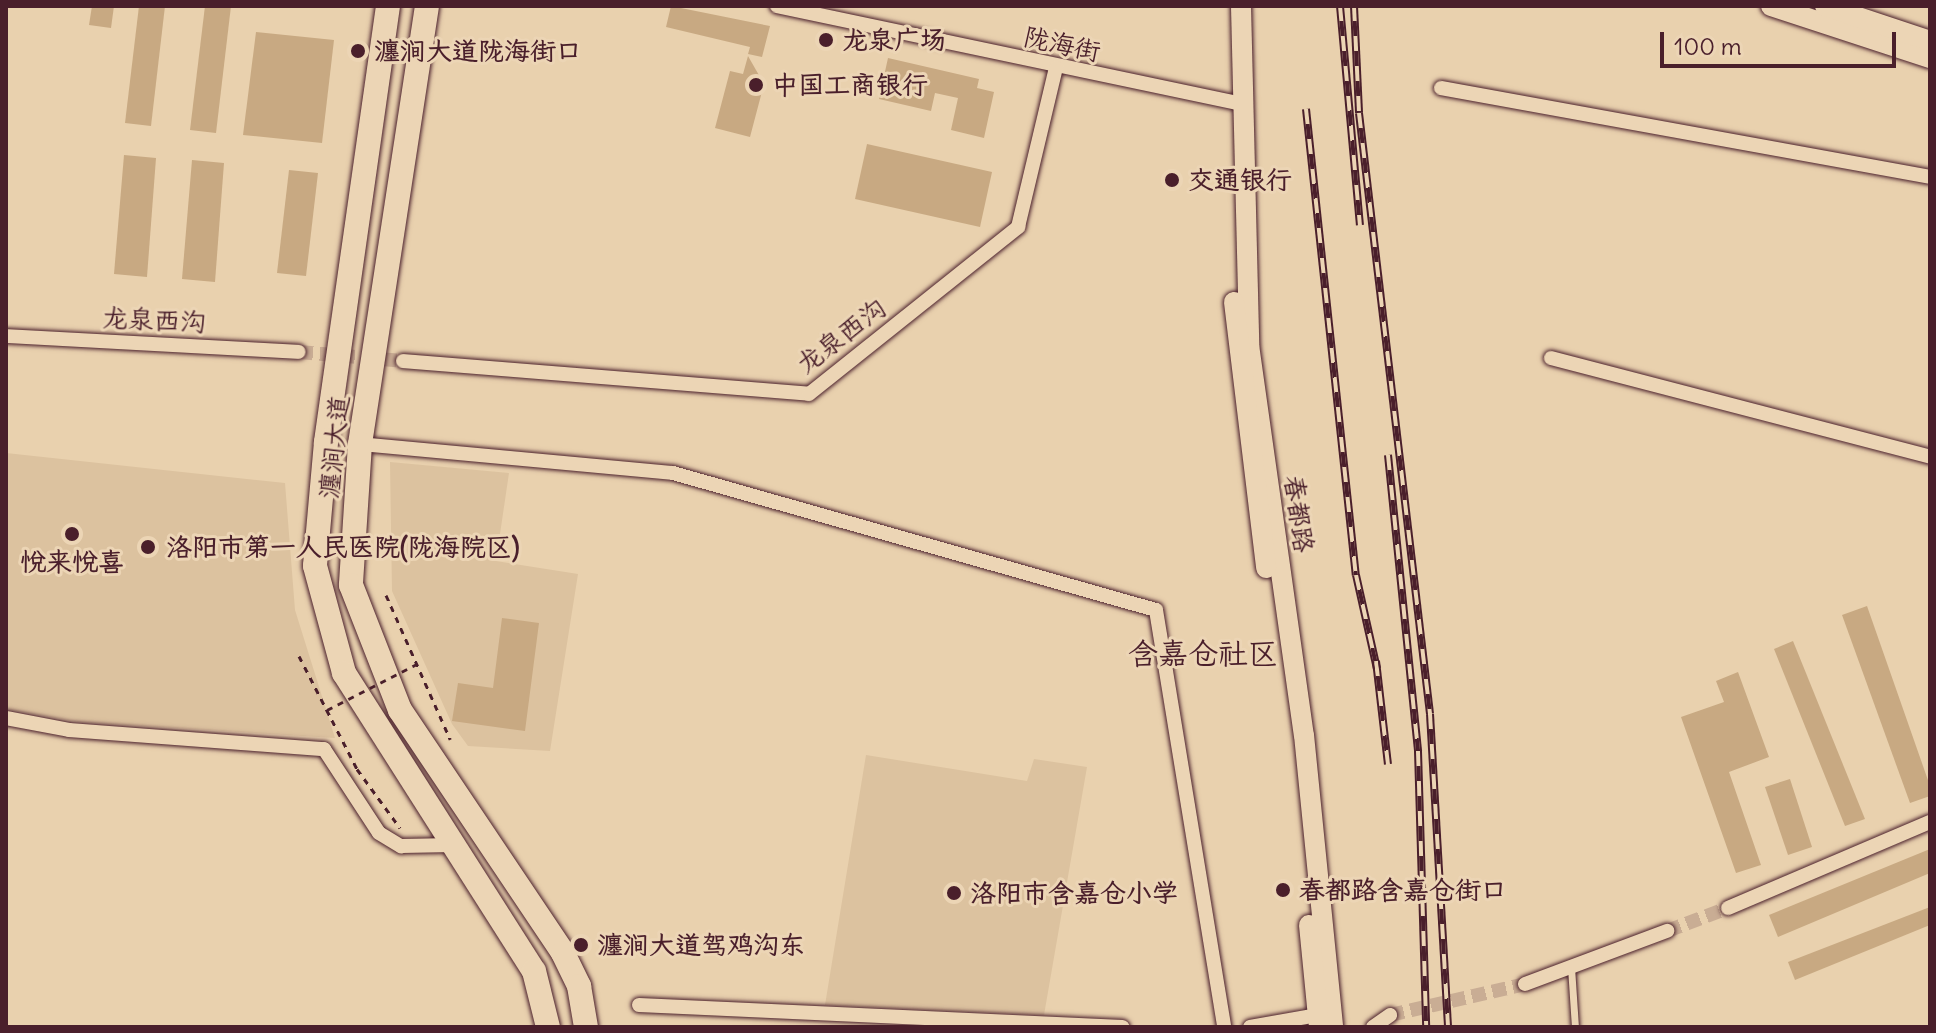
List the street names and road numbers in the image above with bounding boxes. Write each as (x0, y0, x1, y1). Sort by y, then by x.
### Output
street label: 陇海街 (1021, 21, 1103, 67)
street label: 龙泉西沟 (790, 292, 892, 380)
street label: 龙泉西沟 (101, 302, 207, 338)
street label: 瀍涧大道 (313, 394, 355, 500)
street label: 春都路 (1278, 473, 1320, 555)

